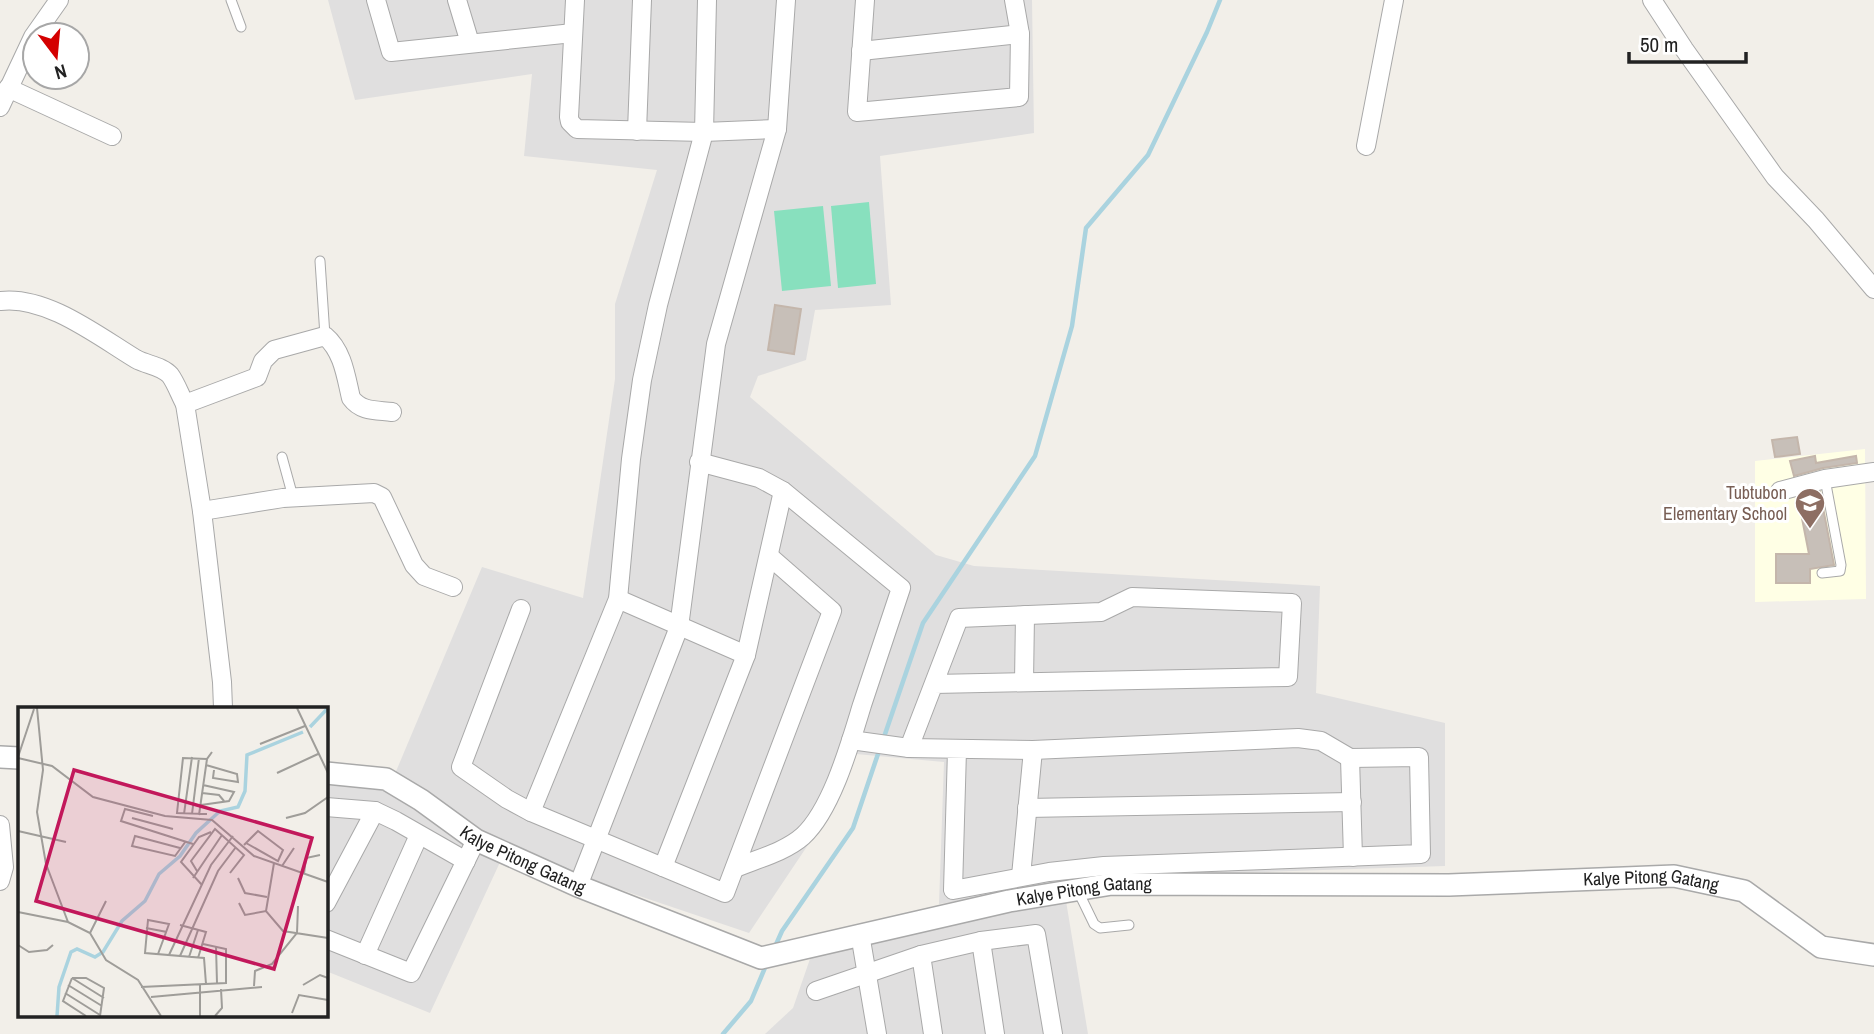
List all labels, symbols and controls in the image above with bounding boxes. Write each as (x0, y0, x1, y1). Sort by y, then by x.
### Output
north arrow (21, 21, 91, 91)
scale bar (1629, 21, 1746, 65)
text: 50 m (1640, 30, 1678, 59)
text: N (52, 58, 70, 86)
place label: Tubtubon Elementary School (1663, 480, 1787, 526)
school or university icon: Tubtubon Elementary School (1793, 486, 1827, 530)
inset map (18, 707, 327, 1016)
street label: Kalye Pitong Gatang (455, 819, 590, 900)
street label: Kalye Pitong Gatang (1583, 863, 1722, 897)
street label: Kalye Pitong Gatang (1014, 871, 1152, 912)

